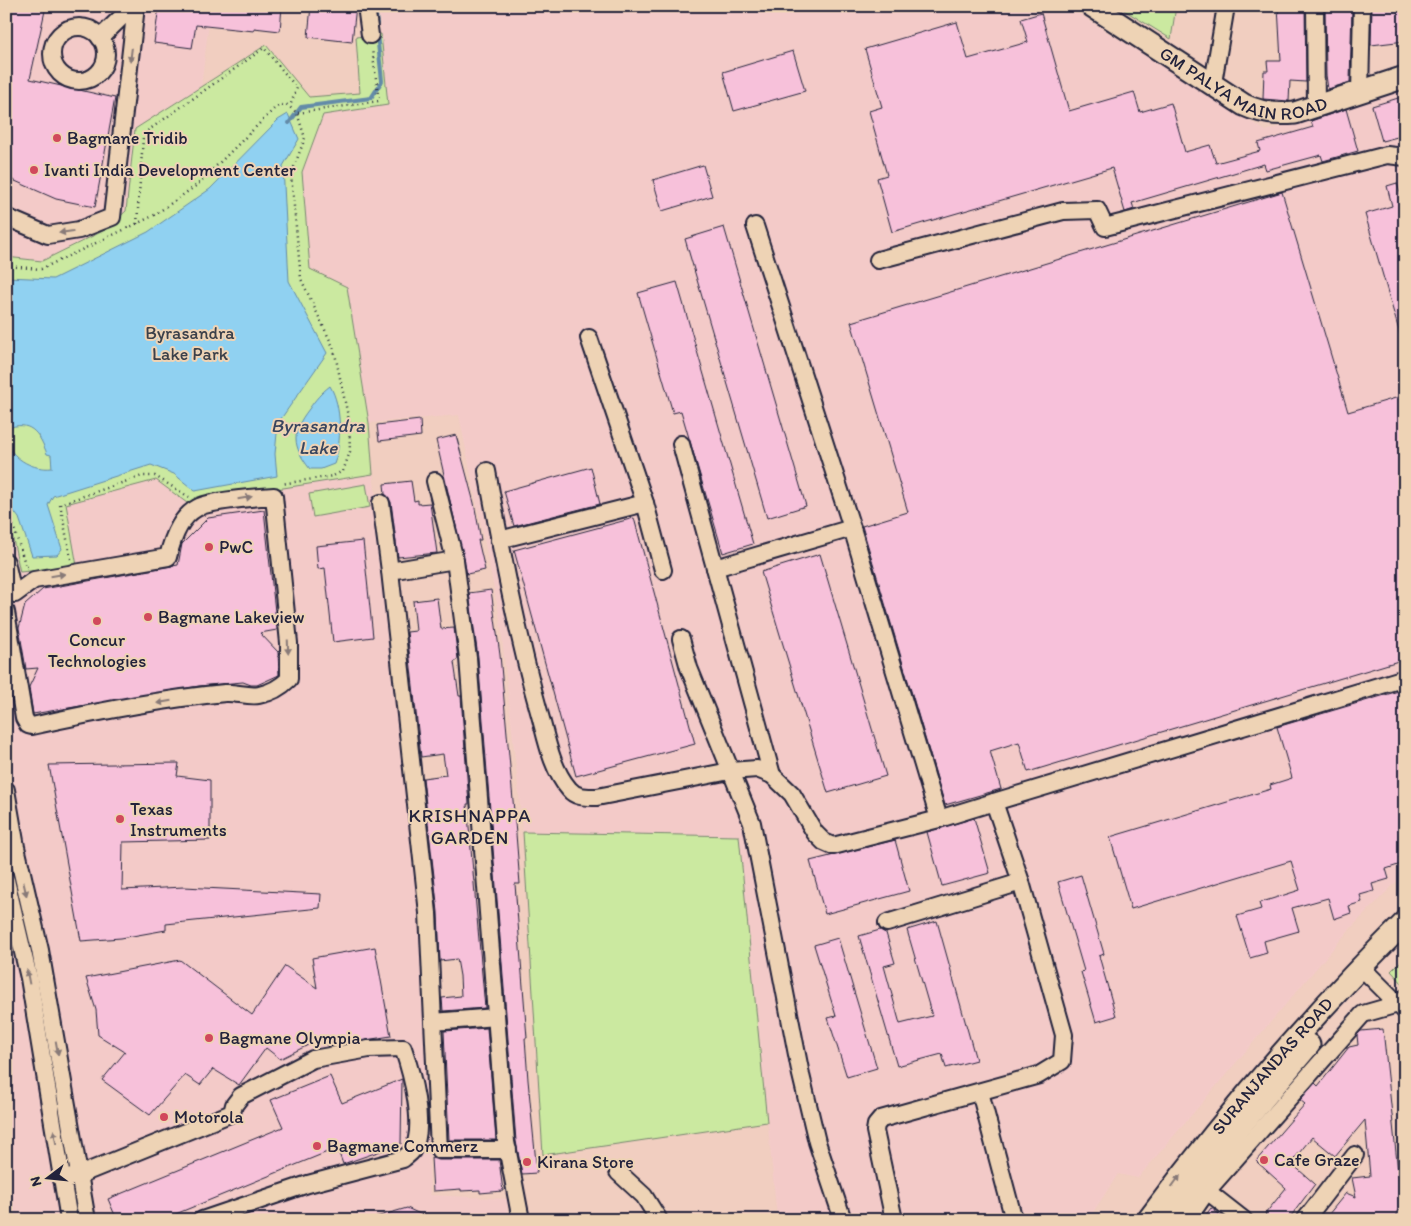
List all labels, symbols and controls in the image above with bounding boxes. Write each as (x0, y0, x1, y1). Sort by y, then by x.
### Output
street label: GM PALYA MAIN ROAD (1155, 42, 1330, 125)
one-way arrow (127, 47, 135, 63)
place label: Bagmane Tridib (67, 127, 188, 149)
marker: Bagmane Tridib (51, 132, 63, 144)
place label: Ivanti India Development Center (44, 159, 296, 181)
marker: Ivanti India Development Center (28, 164, 40, 176)
one-way arrow (57, 228, 73, 236)
park label: Byrasandra Lake Park (145, 322, 235, 365)
water label: Byrasandra Lake (271, 414, 365, 459)
one-way arrow (238, 494, 254, 502)
place label: PwC (219, 536, 253, 558)
marker: PwC (203, 541, 215, 553)
one-way arrow (51, 571, 67, 579)
place label: Bagmane Lakeview (158, 606, 305, 628)
marker: Bagmane Lakeview (142, 611, 154, 623)
marker: Concur Technologies (91, 615, 103, 627)
place label: Concur Technologies (48, 629, 146, 672)
one-way arrow (285, 639, 293, 655)
one-way arrow (155, 699, 171, 707)
place label: Texas Instruments (130, 798, 227, 841)
district label: KRISHNAPPA GARDEN (409, 804, 531, 849)
marker: Texas Instruments (114, 813, 126, 825)
one-way arrow (21, 881, 29, 896)
one-way arrow (24, 969, 32, 985)
street label: SURANJANDAS ROAD (1207, 993, 1338, 1139)
place label: Bagmane Olympia (219, 1027, 360, 1049)
marker: Bagmane Olympia (203, 1032, 215, 1044)
one-way arrow (54, 1041, 62, 1057)
place label: Motorola (174, 1106, 244, 1128)
marker: Motorola (158, 1111, 170, 1123)
one-way arrow (50, 1129, 58, 1145)
place label: Bagmane Commerz (327, 1135, 479, 1157)
marker: Bagmane Commerz (311, 1140, 323, 1152)
place label: Cafe Graze (1274, 1149, 1360, 1171)
place label: Kirana Store (537, 1151, 634, 1173)
north arrow (22, 1154, 72, 1204)
marker: Cafe Graze (1258, 1154, 1270, 1166)
marker: Kirana Store (521, 1156, 533, 1168)
one-way arrow (1171, 1174, 1181, 1187)
text: N (27, 1175, 45, 1188)

